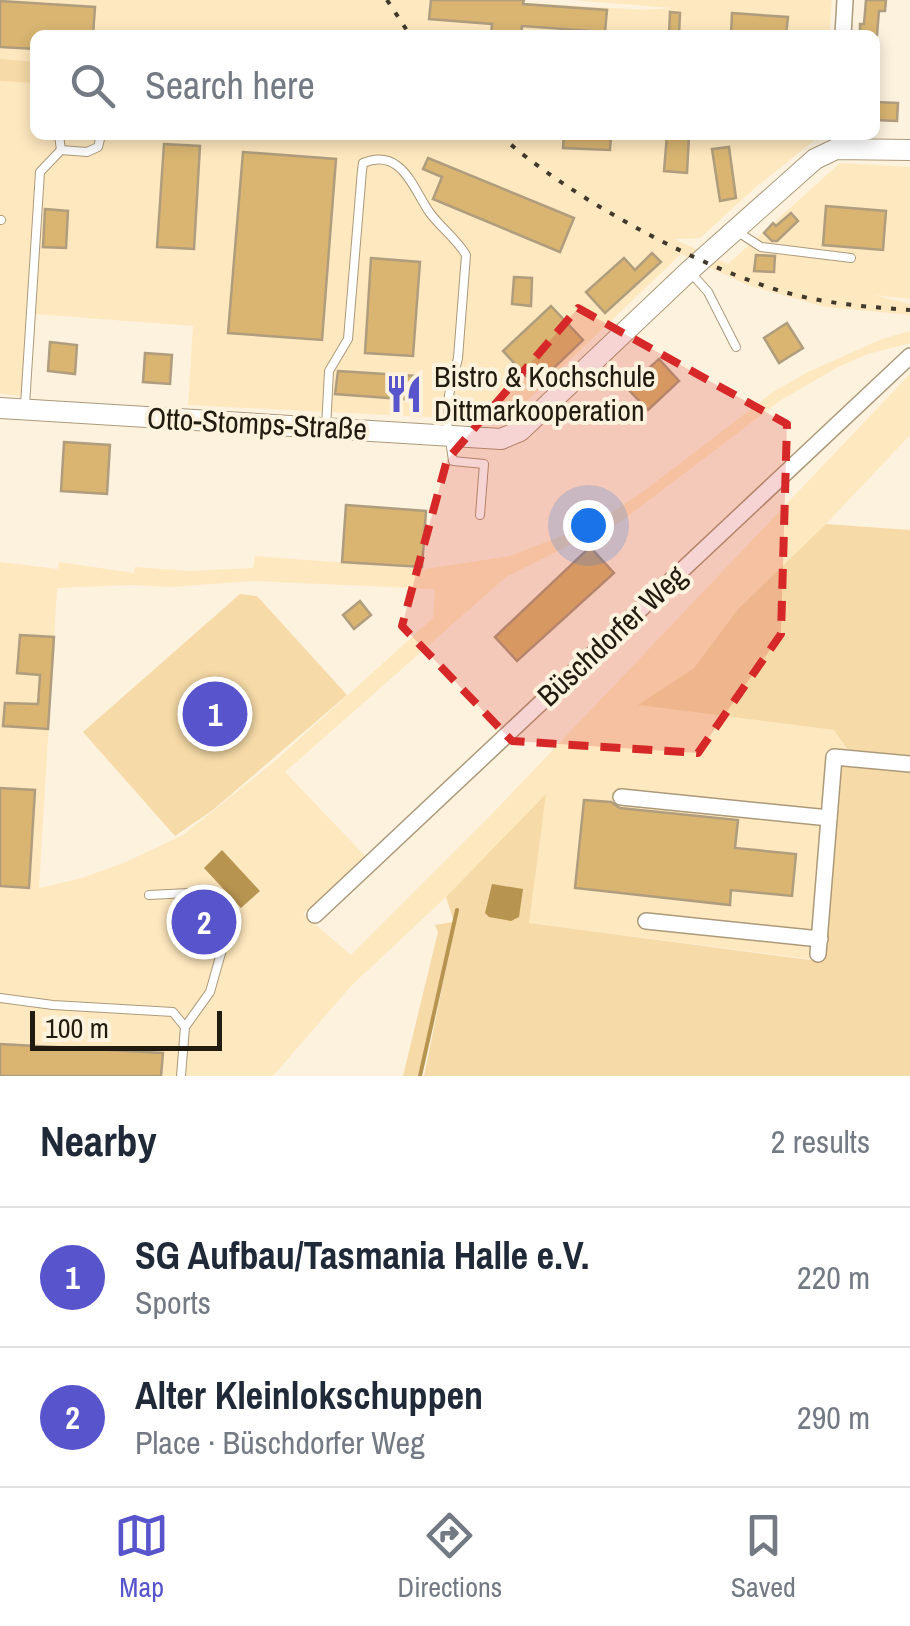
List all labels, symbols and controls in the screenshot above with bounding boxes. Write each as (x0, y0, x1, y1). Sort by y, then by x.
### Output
search box (30, 30, 880, 140)
icon: search (65, 58, 120, 113)
text: Search here (145, 60, 315, 111)
place label: Bistro & Kochschule Dittmarkooperation (434, 356, 656, 430)
restaurant icon: Bistro & Kochschule Dittmarkooperation (383, 373, 425, 415)
street label: Otto-Stomps-Straße (146, 397, 368, 449)
your location (563, 500, 614, 551)
street label: Büschdorfer Weg (528, 556, 695, 715)
pin: 1 (182, 676, 248, 752)
pin: 2 (172, 884, 236, 960)
scale bar (30, 1006, 222, 1050)
text: 100 m (45, 1009, 109, 1047)
text: Nearby (40, 1113, 157, 1169)
text: 2 results (771, 1120, 870, 1163)
text: SG Aufbau/Tasmania Halle e.V. (135, 1230, 589, 1281)
text: 1 (65, 1256, 80, 1299)
text: 220 m (797, 1256, 870, 1299)
text: Sports (135, 1281, 211, 1324)
text: Alter Kleinlokschuppen (135, 1370, 483, 1421)
text: 2 (65, 1396, 80, 1439)
text: 290 m (797, 1396, 870, 1439)
text: Place · Büschdorfer Weg (135, 1421, 425, 1464)
tab: Map (114, 1508, 169, 1606)
tab: Directions (398, 1508, 502, 1606)
tab: Saved (731, 1508, 796, 1606)

